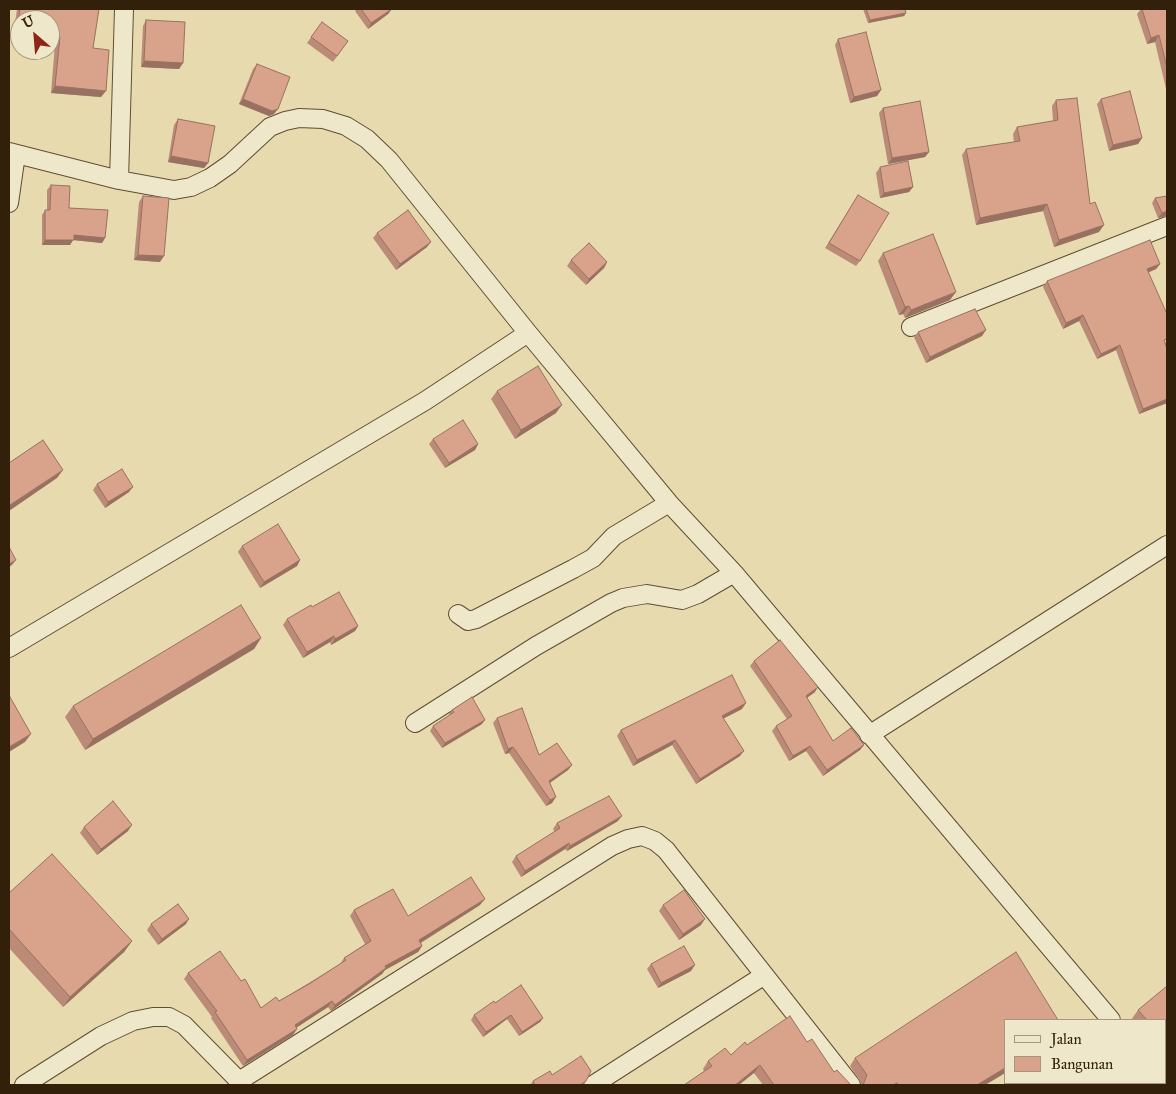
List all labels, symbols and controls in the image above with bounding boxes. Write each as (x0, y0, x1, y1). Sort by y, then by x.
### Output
north arrow (10, 10, 60, 60)
text: U (20, 12, 37, 32)
legend (1004, 1019, 1166, 1084)
text: Jalan (1051, 1030, 1082, 1048)
text: Bangunan (1051, 1055, 1113, 1073)

